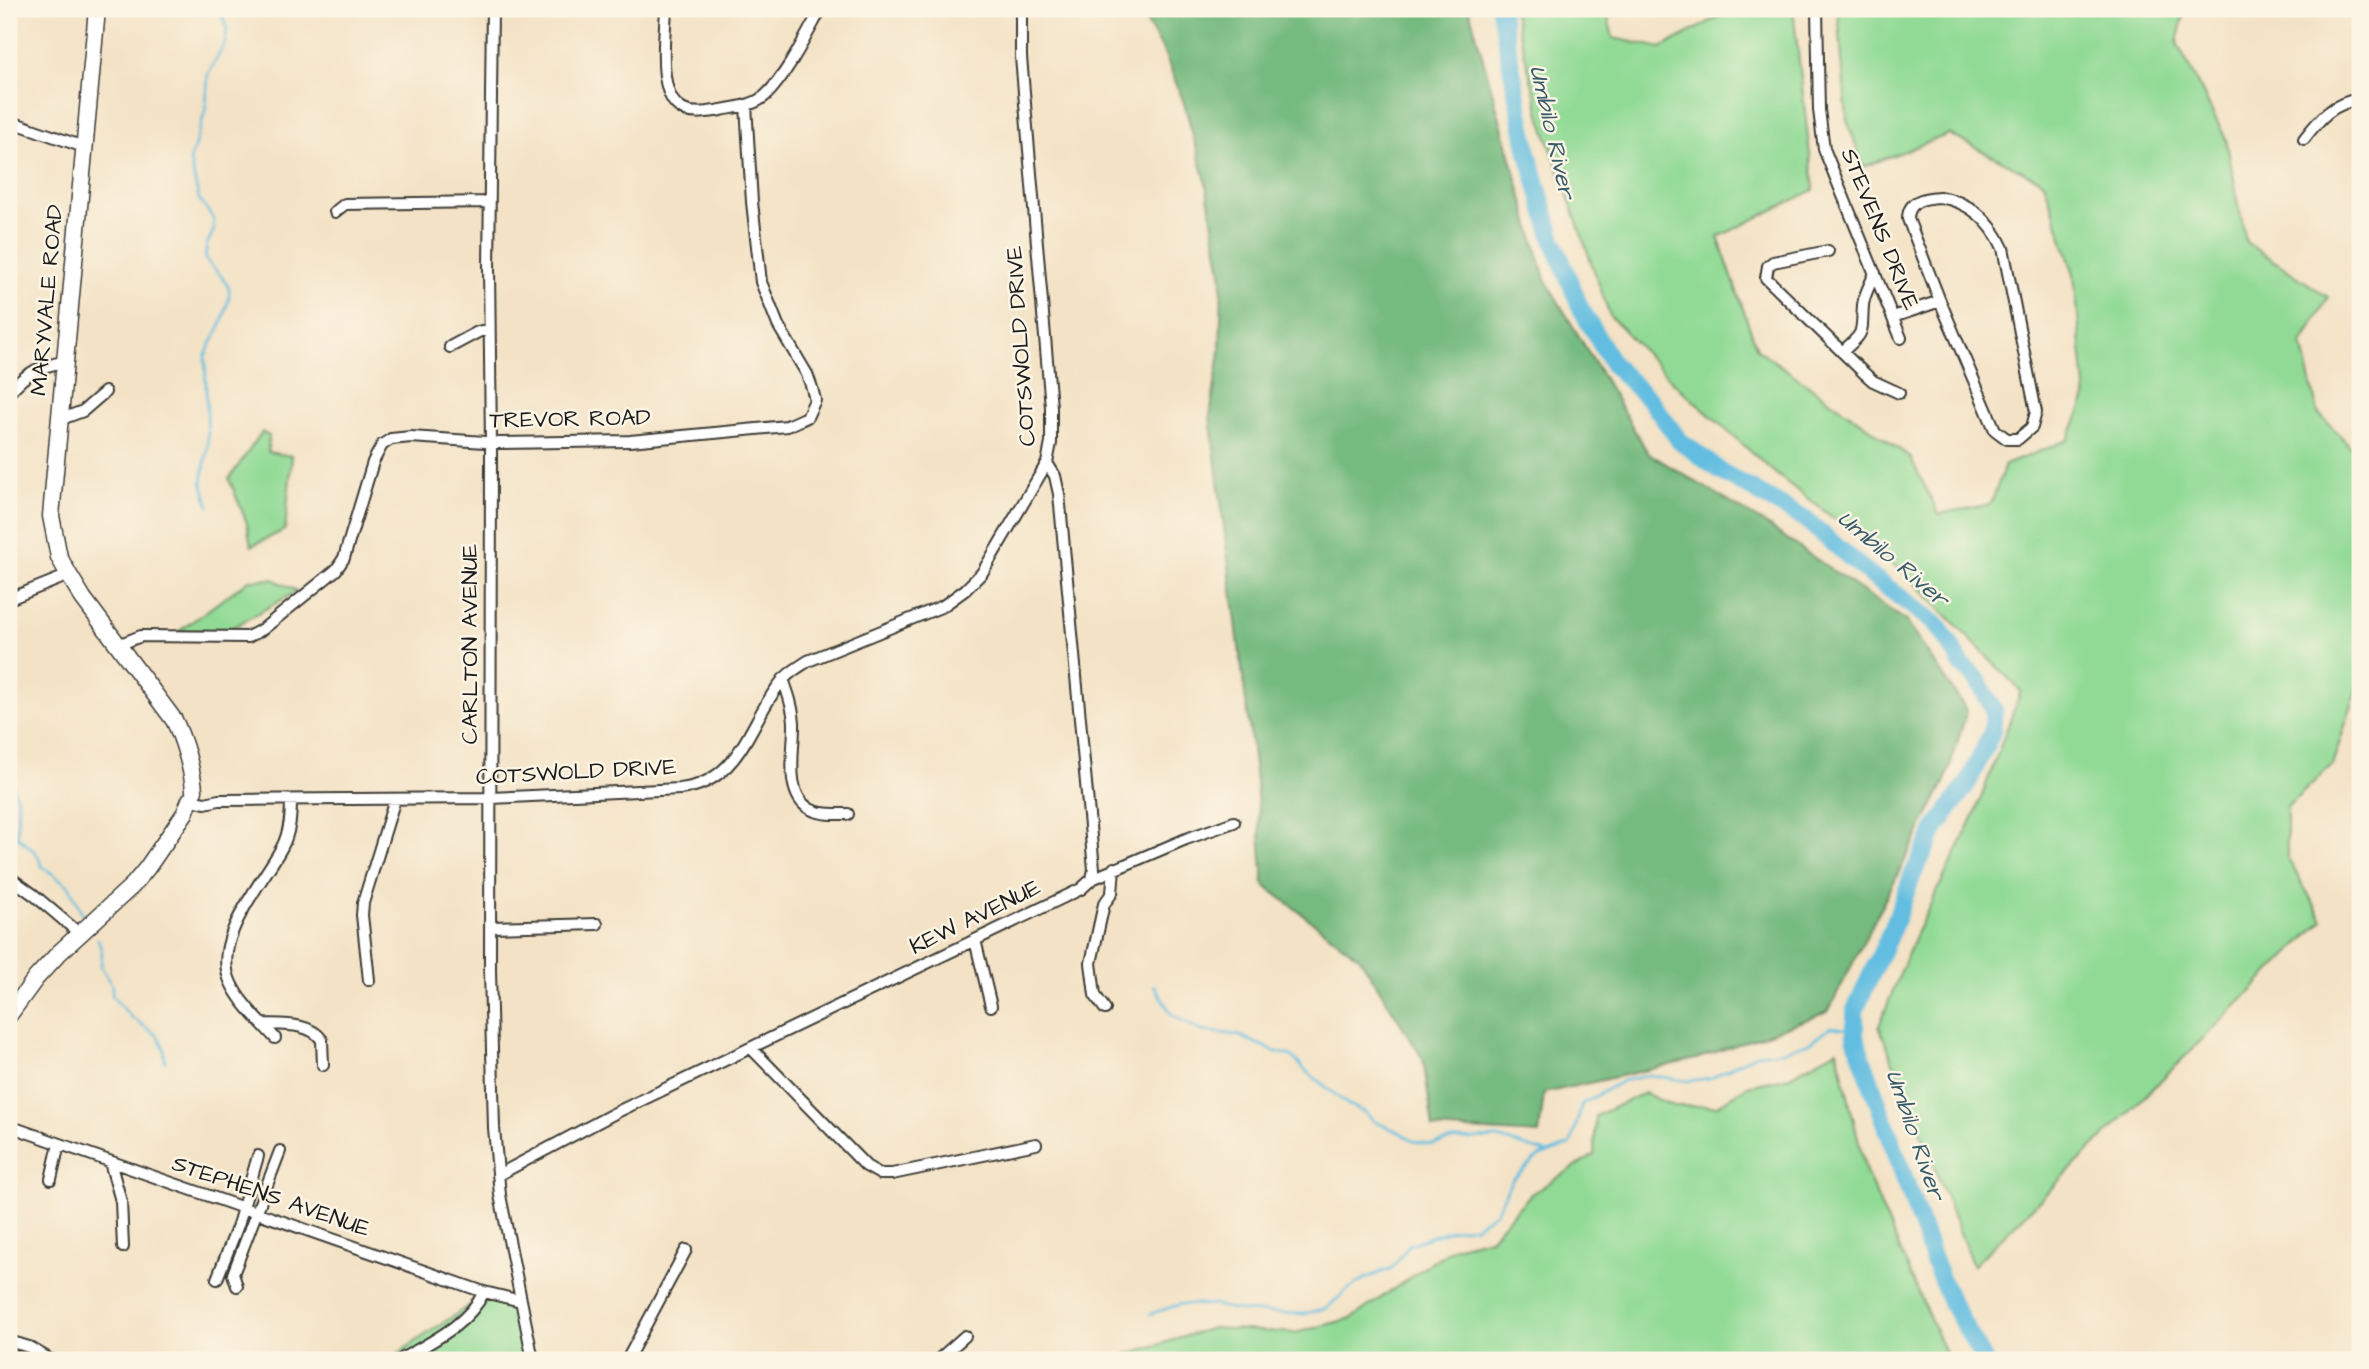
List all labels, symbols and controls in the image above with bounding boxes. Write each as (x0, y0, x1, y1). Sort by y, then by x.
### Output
water label: Umbilo River (1520, 62, 1584, 205)
street label: STEVENS DRIVE (1833, 143, 1927, 315)
street label: MARYVALE ROAD (23, 203, 71, 397)
street label: COTSWOLD DRIVE (998, 244, 1044, 447)
street label: TREVOR ROAD (489, 402, 651, 436)
water label: Umbilo River (1830, 502, 1958, 617)
street label: CARLTON AVENUE (454, 543, 486, 744)
street label: COTSWOLD DRIVE (475, 751, 677, 793)
street label: KEW AVENUE (904, 871, 1046, 963)
water label: Umbilo River (1877, 1065, 1954, 1207)
street label: STEPHENS AVENUE (168, 1147, 374, 1245)

